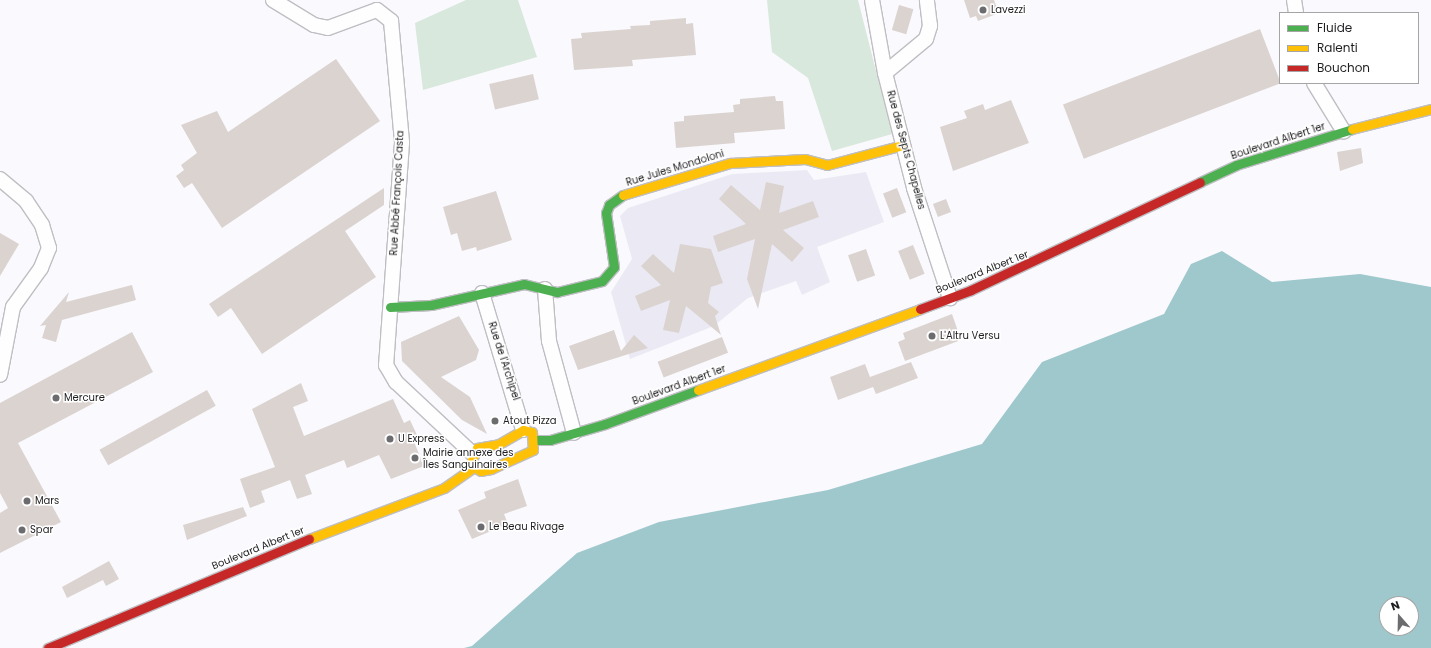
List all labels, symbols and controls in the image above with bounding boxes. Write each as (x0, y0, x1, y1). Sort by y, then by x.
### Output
place label: Lavezzi (991, 4, 1025, 16)
marker: Lavezzi (978, 5, 988, 15)
legend (1279, 12, 1419, 84)
text: Fluide (1317, 19, 1352, 36)
text: Ralenti (1317, 39, 1358, 56)
text: Bouchon (1317, 59, 1370, 76)
street label: Rue des Septs Chapelles (884, 89, 928, 211)
street label: Boulevard Albert 1er (1229, 120, 1327, 162)
street label: Rue Abbé François Casta (388, 130, 406, 256)
street label: Rue Jules Mondoloni (625, 147, 725, 189)
street label: Boulevard Albert 1er (934, 248, 1030, 296)
street label: Rue de l'Archipel (486, 320, 522, 402)
place label: L'Altru Versu (940, 330, 1000, 342)
marker: L'Altru Versu (927, 331, 937, 341)
street label: Boulevard Albert 1er (631, 363, 727, 407)
place label: Mercure (64, 392, 105, 404)
marker: Mercure (51, 393, 61, 403)
place label: Atout Pizza (503, 415, 557, 427)
marker: Atout Pizza (490, 416, 500, 426)
place label: U Express (398, 433, 444, 445)
marker: U Express (385, 434, 395, 444)
place label: Mairie annexe des Îles Sanguinaires (423, 446, 513, 470)
marker: Mairie annexe des Îles Sanguinaires (410, 453, 420, 463)
place label: Mars (35, 495, 59, 507)
marker: Mars (22, 496, 32, 506)
place label: Le Beau Rivage (489, 521, 564, 533)
marker: Le Beau Rivage (476, 522, 486, 532)
place label: Spar (30, 524, 53, 536)
street label: Boulevard Albert 1er (210, 524, 306, 572)
marker: Spar (17, 525, 27, 535)
north arrow (1379, 596, 1419, 636)
text: N (1389, 597, 1402, 615)

